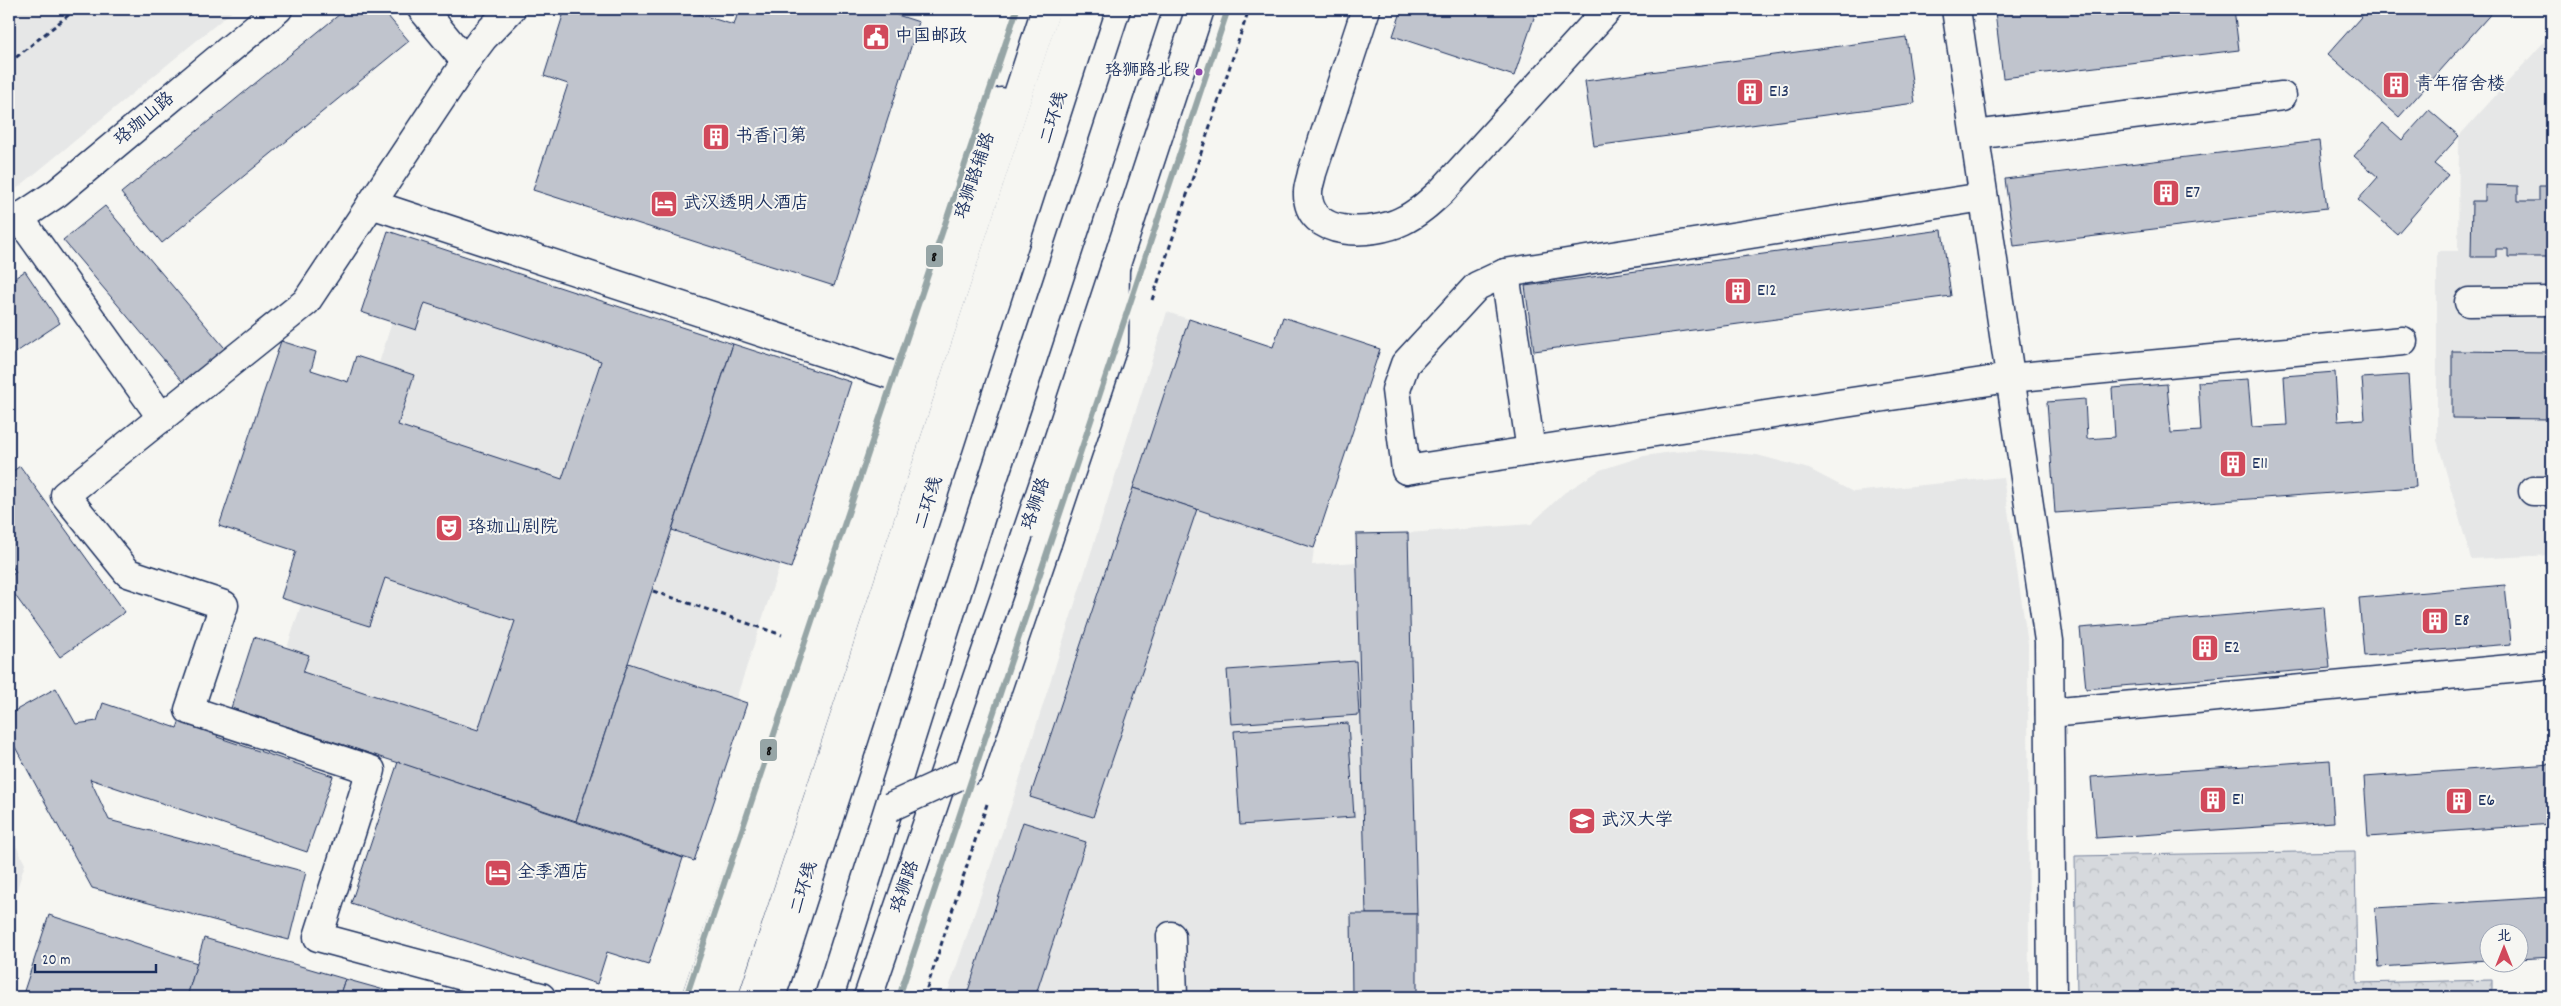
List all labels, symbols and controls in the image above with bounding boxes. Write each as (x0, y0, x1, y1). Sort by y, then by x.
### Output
public building icon: 中国邮政 (861, 22, 891, 52)
place label: 中国邮政 (895, 25, 967, 50)
place label: 珞狮路北段 (1105, 60, 1190, 84)
marker: 珞狮路北段 (1194, 67, 1204, 77)
building icon: 青年宿舍楼 (2381, 70, 2411, 100)
place label: 青年宿舍楼 (2415, 73, 2505, 98)
building icon: E13 (1735, 77, 1765, 107)
place label: E13 (1769, 80, 1789, 105)
street label: 珞珈山路 (109, 87, 181, 153)
street label: 二环线 (1035, 88, 1075, 148)
building icon: 书香门第 (701, 122, 731, 152)
place label: 书香门第 (735, 125, 807, 150)
street label: 珞狮路辅路 (950, 129, 1002, 223)
building icon: E7 (2151, 178, 2181, 208)
place label: E7 (2185, 181, 2200, 206)
hotel icon: 武汉透明人酒店 (649, 189, 679, 219)
place label: 武汉透明人酒店 (683, 192, 809, 217)
line badge: 8 (925, 244, 944, 268)
text: 8 (931, 248, 937, 268)
building icon: E12 (1723, 276, 1753, 306)
place label: E12 (1757, 279, 1777, 304)
building icon: E11 (2218, 449, 2248, 479)
place label: E11 (2252, 452, 2268, 477)
street label: 二环线 (910, 473, 950, 533)
street label: 珞狮路 (1016, 474, 1058, 534)
theatre icon: 珞珈山剧院 (434, 513, 464, 543)
place label: 珞珈山剧院 (468, 516, 558, 541)
building icon: E8 (2420, 606, 2450, 636)
place label: E8 (2454, 609, 2469, 634)
building icon: E2 (2190, 633, 2220, 663)
place label: E2 (2224, 636, 2240, 661)
line badge: 8 (759, 738, 778, 762)
text: 8 (766, 742, 772, 762)
building icon: E1 (2198, 785, 2228, 815)
building icon: E6 (2444, 786, 2474, 816)
place label: E1 (2232, 788, 2244, 813)
place label: E6 (2478, 789, 2495, 814)
school or university icon: 武汉大学 (1567, 806, 1597, 836)
place label: 武汉大学 (1601, 809, 1673, 834)
street label: 珞狮路 (885, 857, 927, 917)
hotel icon: 全季酒店 (483, 858, 513, 888)
street label: 二环线 (785, 859, 825, 917)
place label: 全季酒店 (517, 861, 589, 886)
north arrow (2478, 924, 2528, 974)
text: 北 (2497, 927, 2511, 947)
scale bar (35, 941, 156, 973)
text: 20 m (42, 950, 70, 972)

